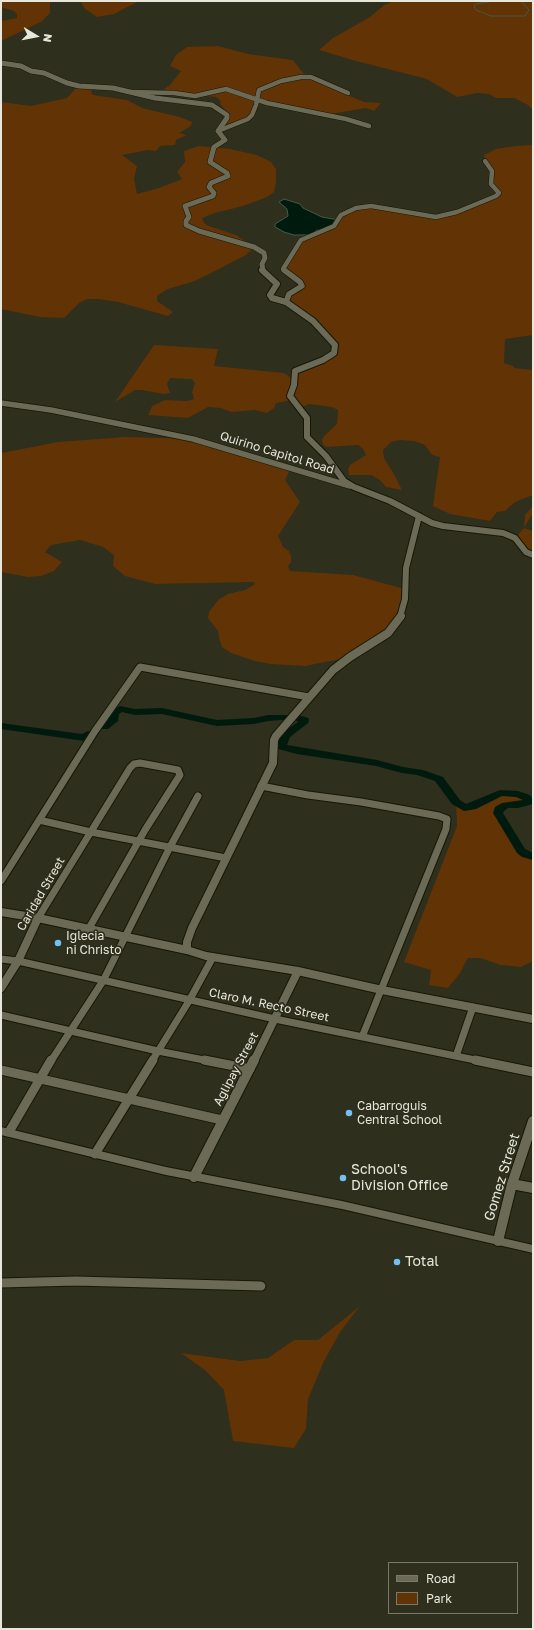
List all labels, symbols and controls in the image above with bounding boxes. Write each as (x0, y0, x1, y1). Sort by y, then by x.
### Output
north arrow (16, 16, 56, 56)
text: N (41, 33, 55, 43)
street label: Quirino Capitol Road (218, 429, 336, 477)
street label: Caridad Street (14, 855, 68, 933)
place label: Iglecia ni Christo (66, 929, 121, 957)
marker: Iglecia ni Christo (53, 938, 63, 948)
street label: Claro M. Recto Street (208, 985, 330, 1025)
street label: Aglipay Street (211, 1030, 261, 1108)
place label: Cabarroguis Central School (357, 1099, 442, 1127)
marker: Cabarroguis Central School (344, 1108, 354, 1118)
street label: Gomez Street (481, 1131, 523, 1223)
place label: School's Division Office (351, 1162, 448, 1194)
marker: School's Division Office (338, 1173, 348, 1183)
place label: Total (405, 1254, 439, 1270)
marker: Total (392, 1257, 402, 1267)
legend (388, 1562, 518, 1614)
text: Road (426, 1571, 455, 1586)
text: Park (426, 1591, 452, 1606)

